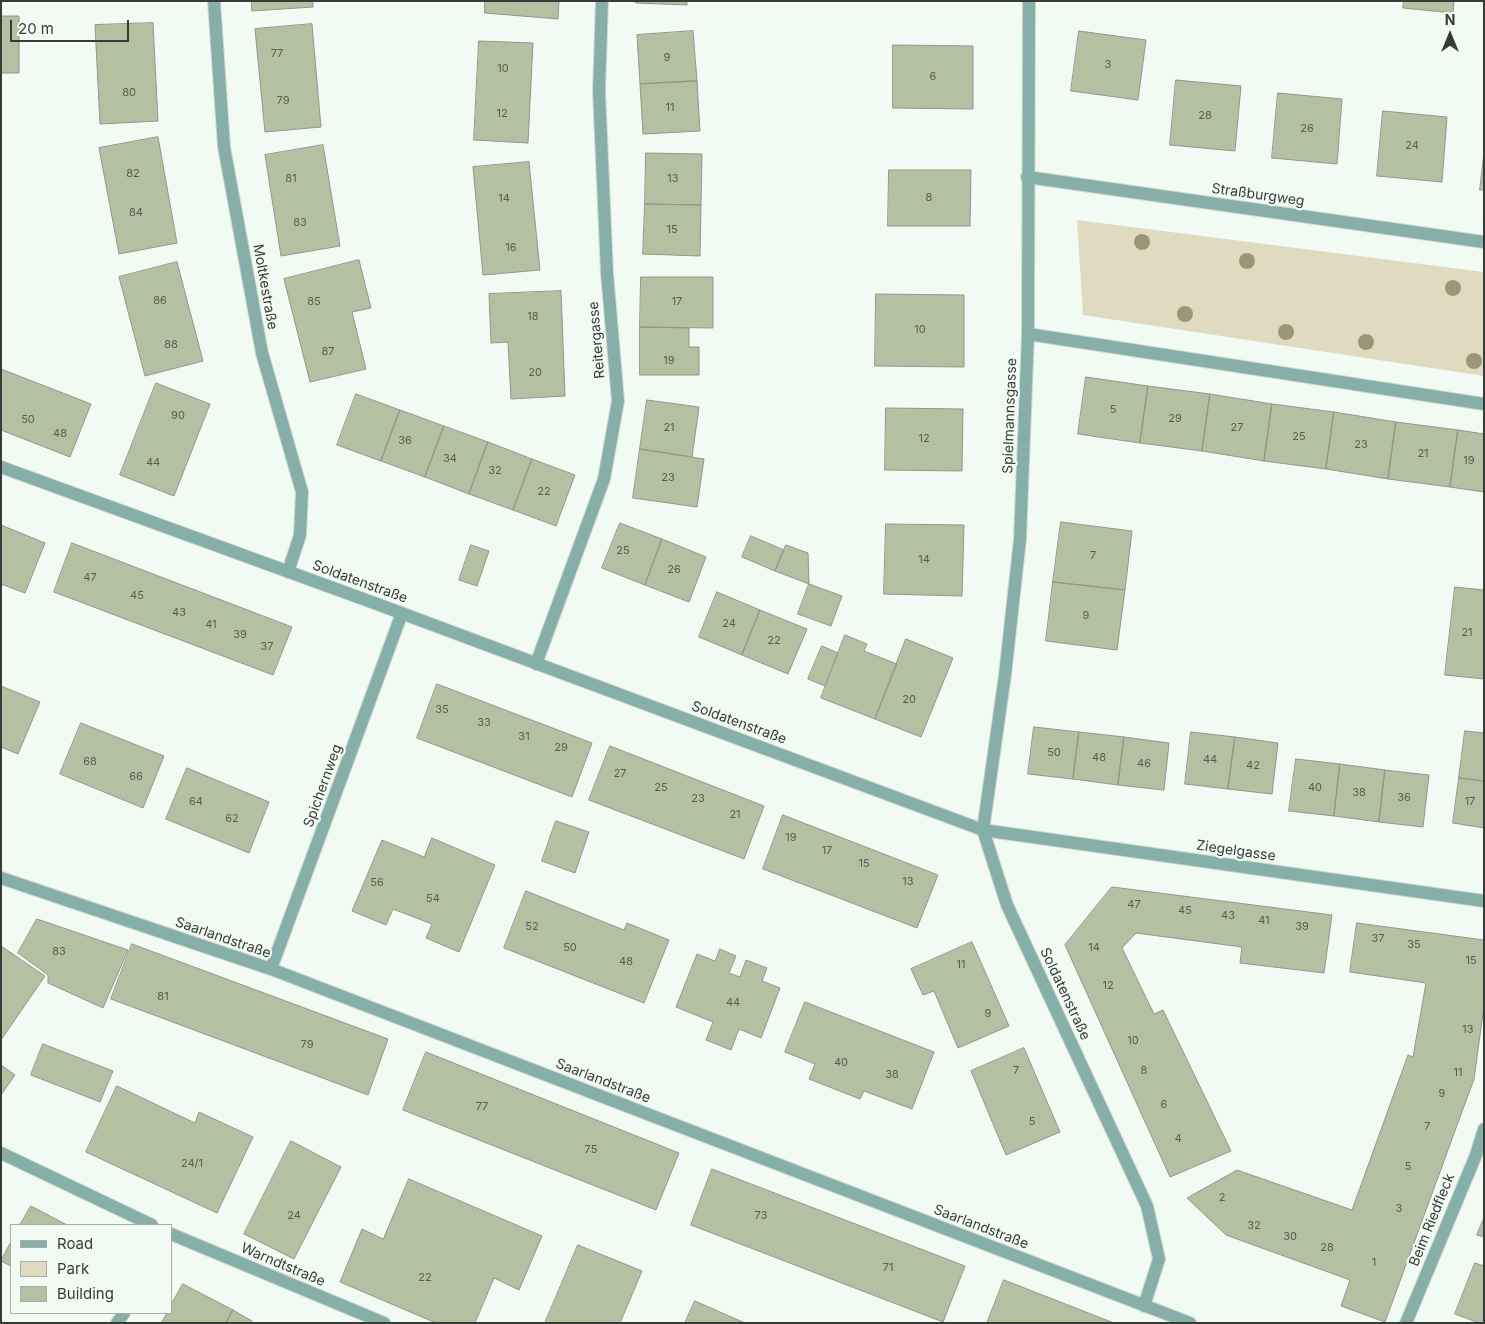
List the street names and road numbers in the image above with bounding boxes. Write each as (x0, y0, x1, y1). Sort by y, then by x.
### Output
street label: Straßburgweg (1210, 180, 1306, 210)
street label: Moltkestraße (249, 243, 281, 331)
street label: Reitergasse (585, 301, 609, 379)
street label: Spielmannsgasse (1000, 358, 1020, 474)
street label: Soldatenstraße (310, 557, 410, 607)
street label: Soldatenstraße (689, 698, 789, 748)
street label: Spichernweg (300, 742, 346, 830)
street label: Ziegelgasse (1195, 837, 1277, 865)
street label: Saarlandstraße (173, 914, 273, 962)
street label: Soldatenstraße (1036, 945, 1094, 1043)
street label: Saarlandstraße (553, 1055, 653, 1107)
street label: Beim Riedfleck (1406, 1171, 1458, 1269)
street label: Saarlandstraße (931, 1201, 1031, 1253)
street label: Warndtstraße (238, 1240, 328, 1290)

